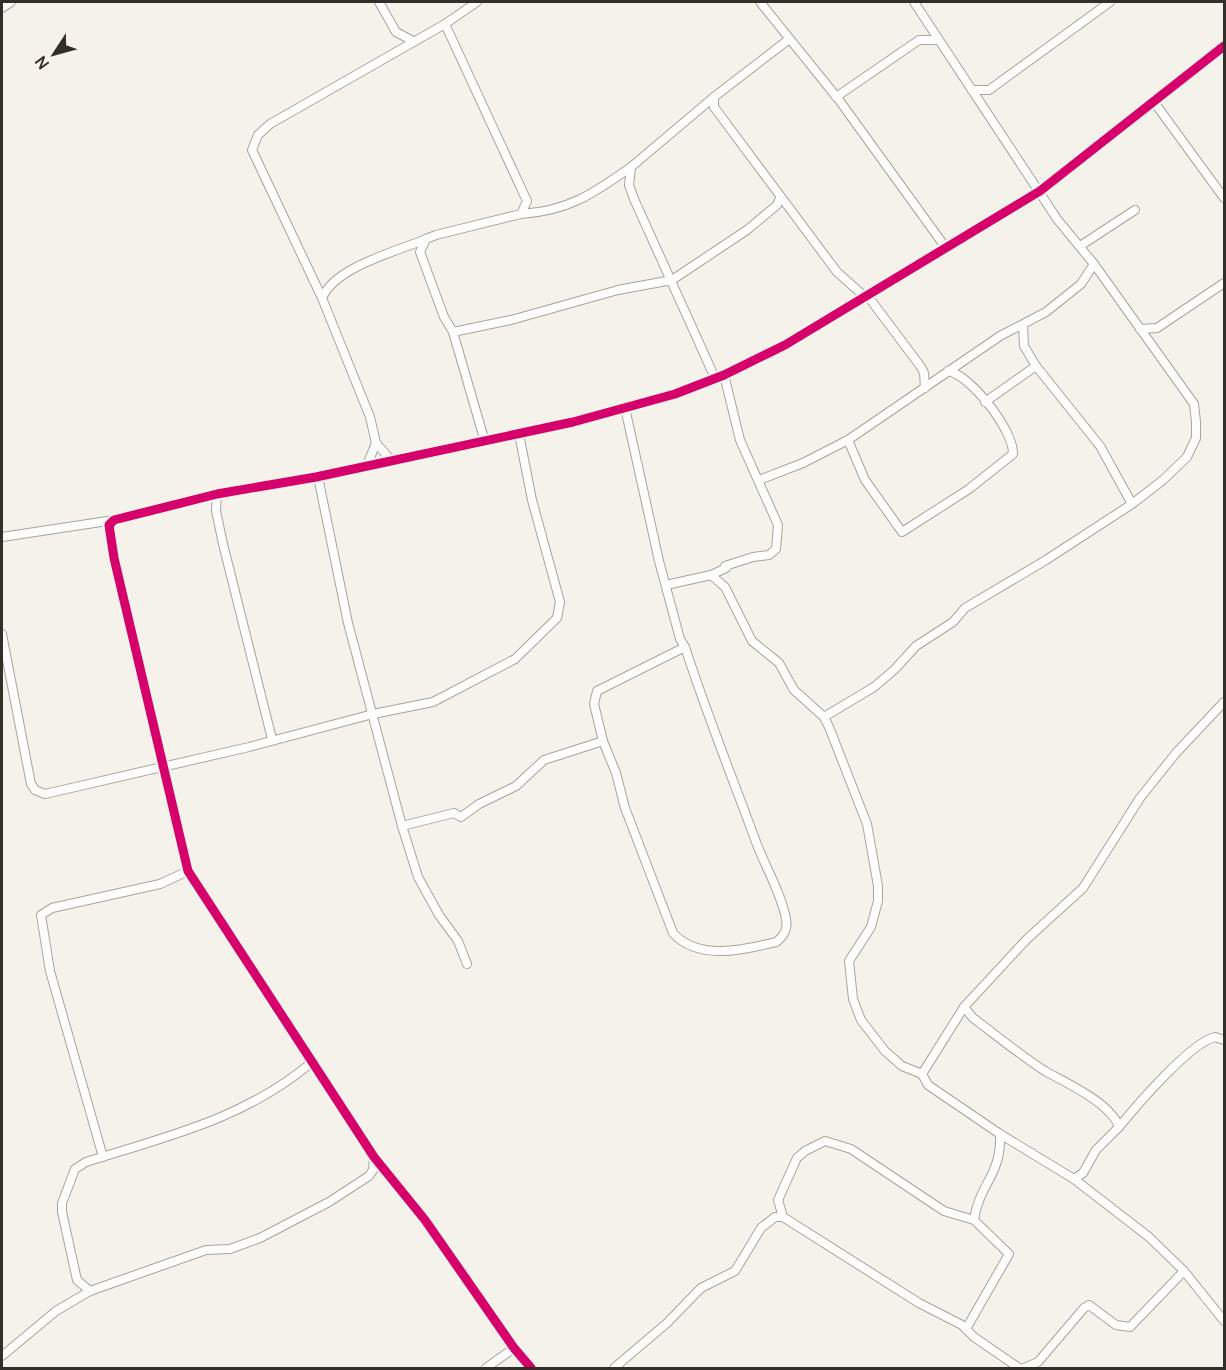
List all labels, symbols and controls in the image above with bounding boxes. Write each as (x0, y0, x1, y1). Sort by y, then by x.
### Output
north arrow (24, 24, 84, 84)
text: N (30, 52, 54, 74)

